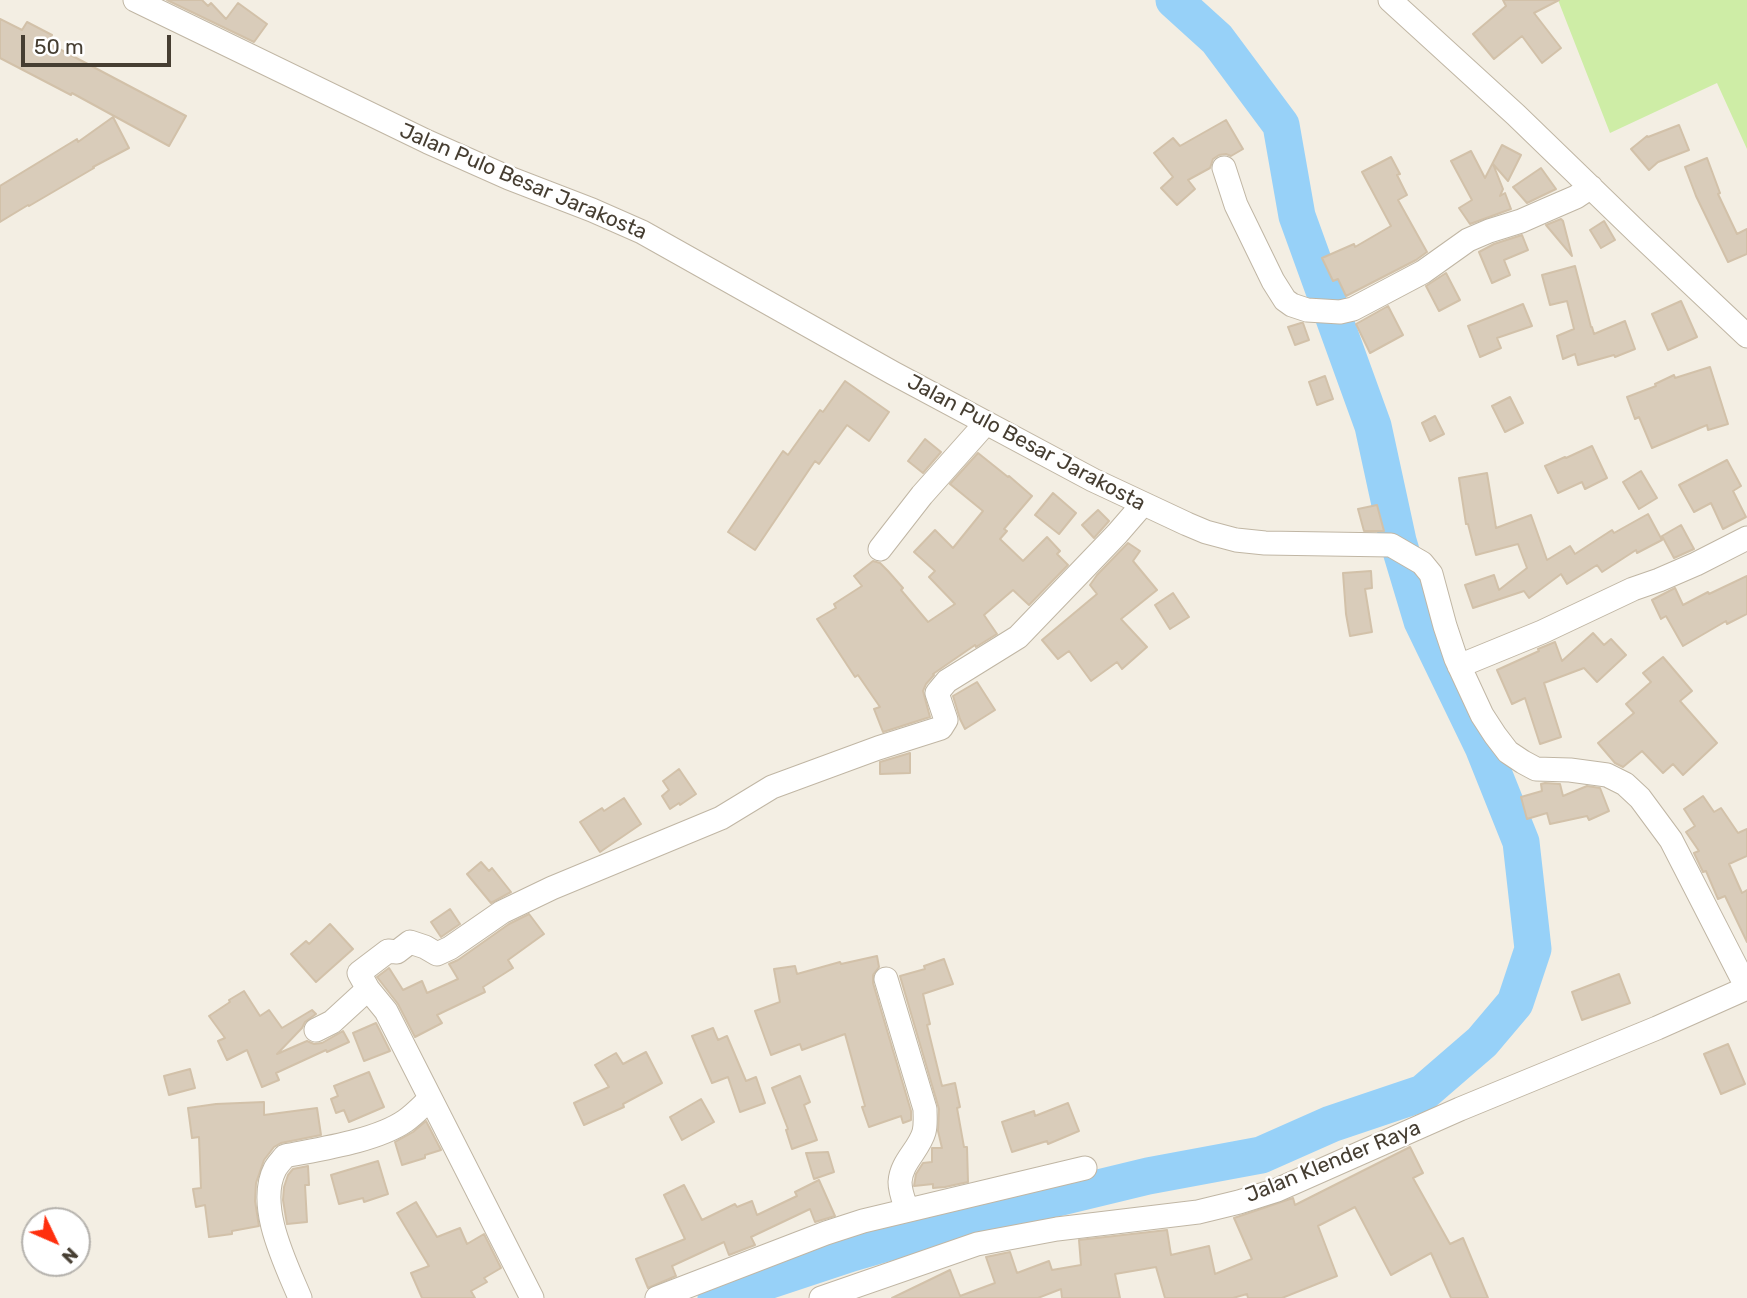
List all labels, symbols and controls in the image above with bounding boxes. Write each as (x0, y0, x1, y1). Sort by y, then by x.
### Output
scale bar (24, 21, 175, 65)
text: 50 m (34, 34, 84, 59)
street label: Jalan Pulo Besar Jarakosta (396, 118, 650, 246)
street label: Jalan Pulo Besar Jarakosta (903, 369, 1149, 517)
street label: Jalan Klender Raya (1242, 1115, 1424, 1209)
north arrow (21, 1207, 91, 1277)
text: N (57, 1243, 83, 1268)

